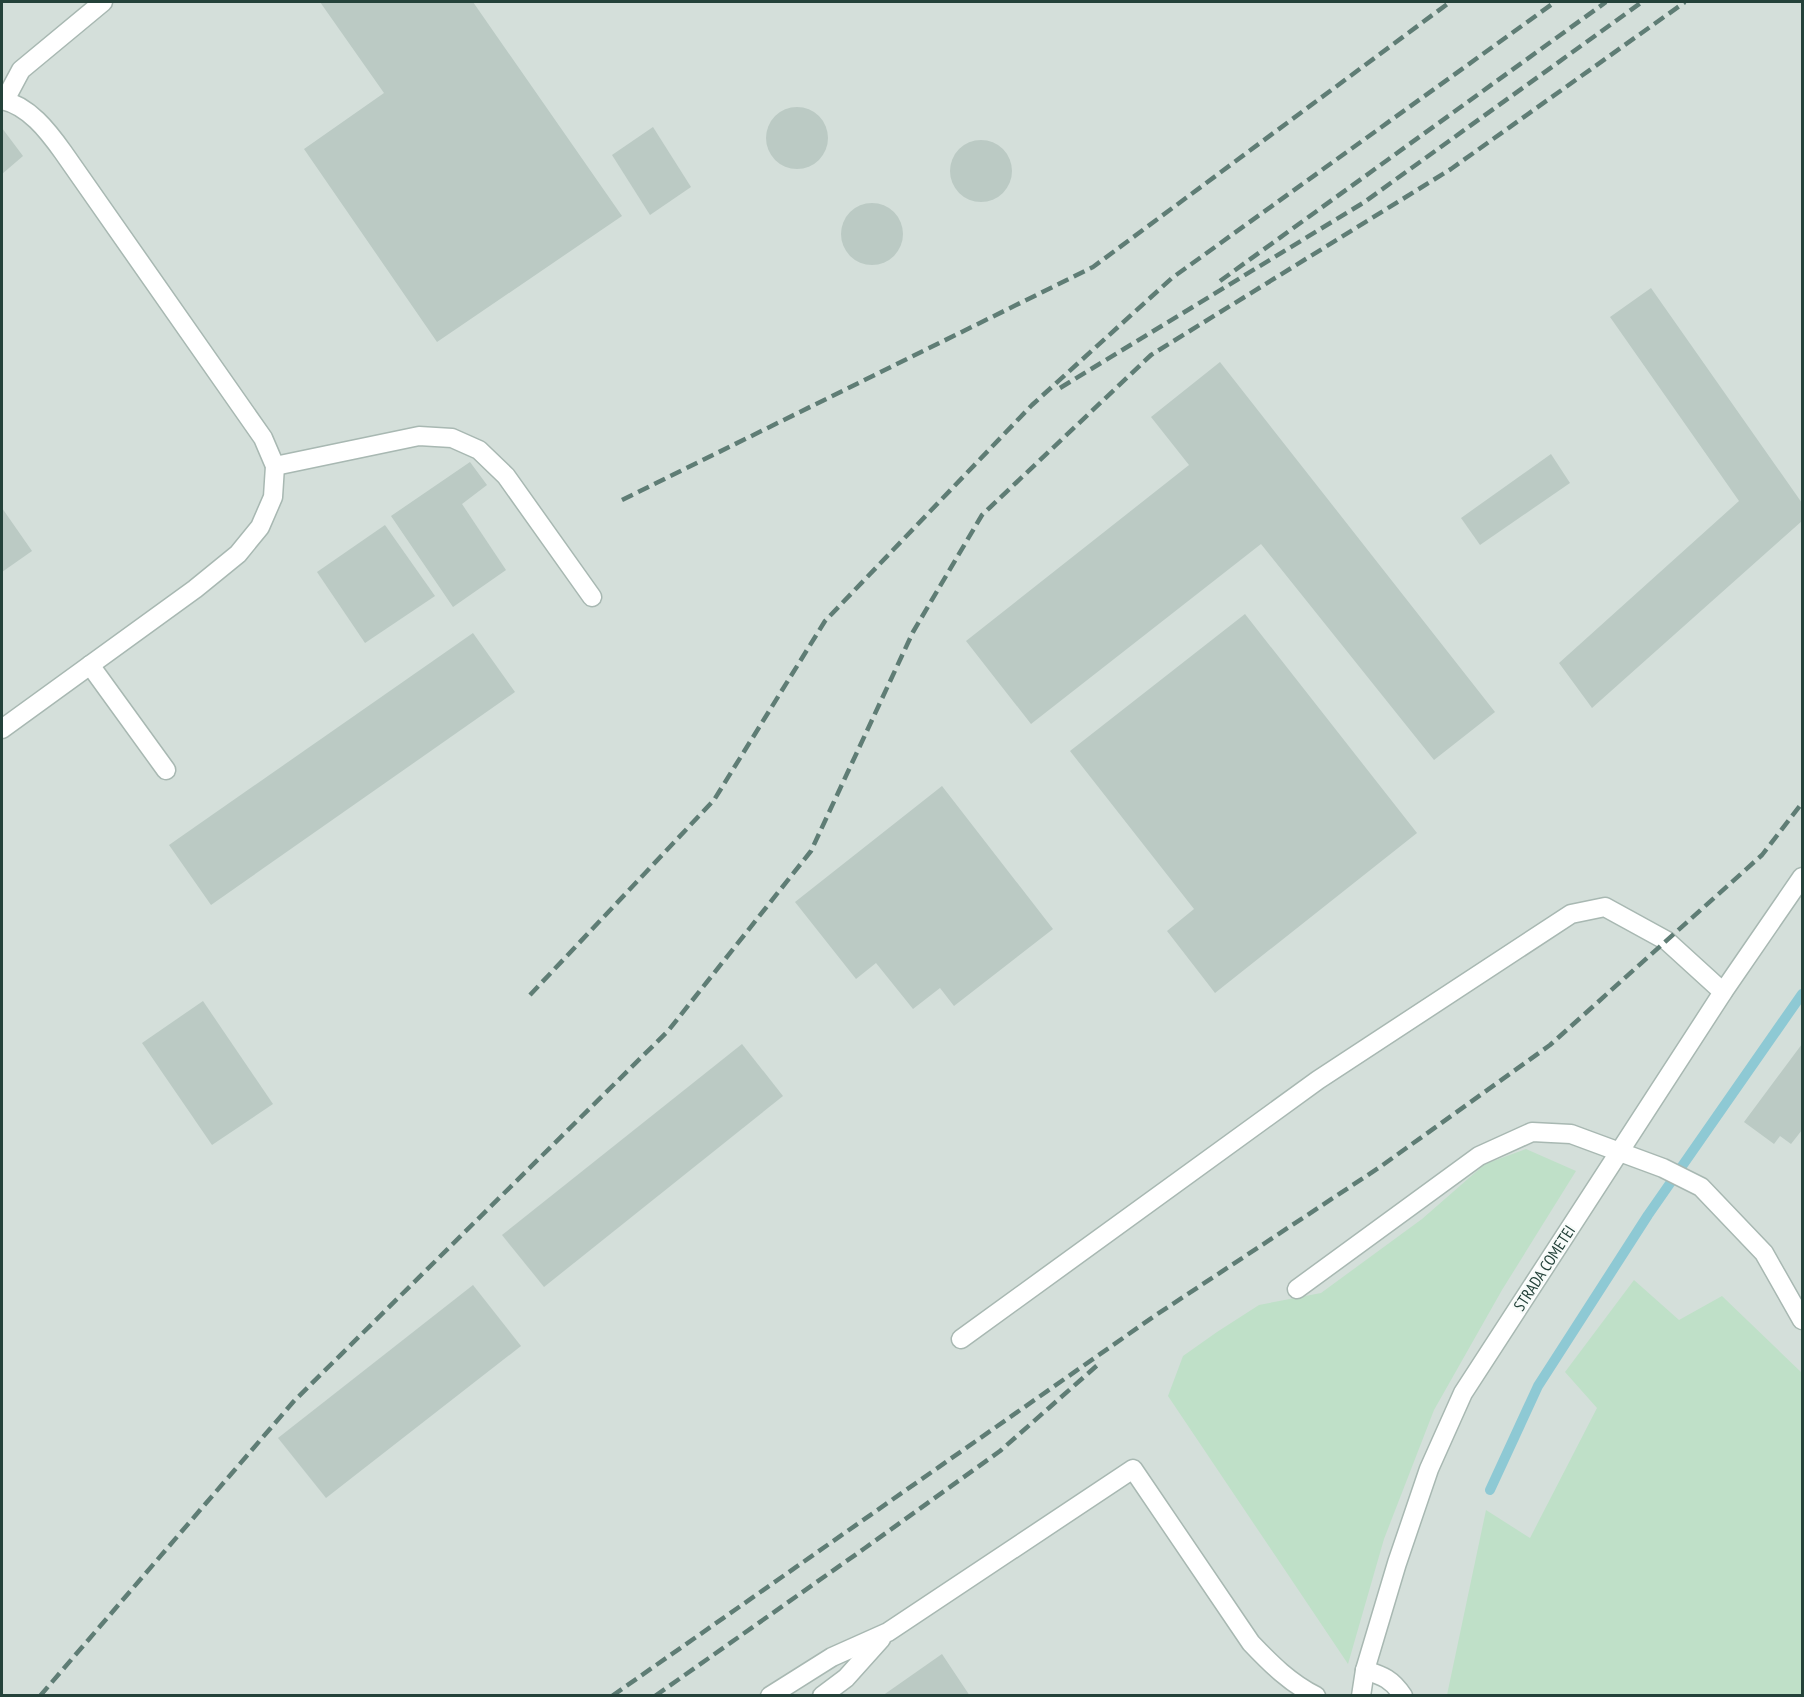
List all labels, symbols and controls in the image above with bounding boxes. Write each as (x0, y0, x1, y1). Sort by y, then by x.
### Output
street label: STRADA COMETEI (1509, 1221, 1579, 1315)

